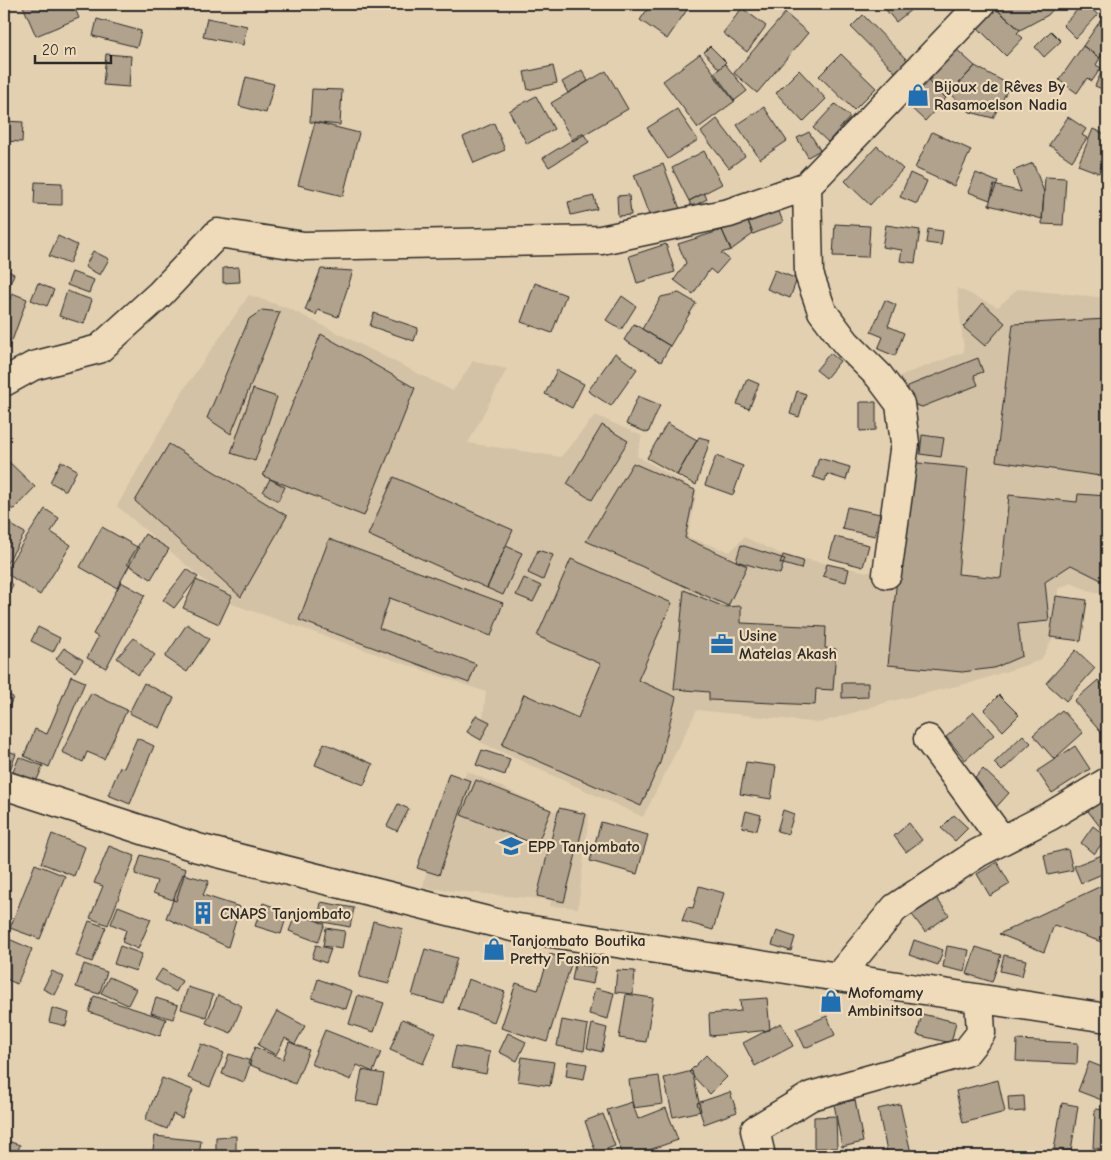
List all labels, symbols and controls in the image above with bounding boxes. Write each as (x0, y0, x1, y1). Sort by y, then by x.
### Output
scale bar (35, 32, 111, 64)
text: 20 m (42, 41, 76, 59)
place label: Bijoux de Rêves By Rasamoelson Nadia (934, 78, 1067, 114)
shop icon: Bijoux de Rêves By Rasamoelson Nadia (905, 82, 931, 108)
place label: Usine Matelas Akash (739, 627, 837, 663)
office icon: Usine Matelas Akash (709, 631, 735, 657)
school or university icon: EPP Tanjombato (498, 833, 524, 859)
place label: EPP Tanjombato (528, 838, 640, 856)
building icon: CNAPS Tanjombato (190, 900, 216, 926)
place label: CNAPS Tanjombato (220, 905, 351, 923)
place label: Tanjombato Boutika Pretty Fashion (510, 932, 646, 968)
shop icon: Tanjombato Boutika Pretty Fashion (481, 936, 507, 962)
place label: Mofomamy Ambinitsoa (848, 984, 924, 1020)
shop icon: Mofomamy Ambinitsoa (818, 988, 844, 1014)

